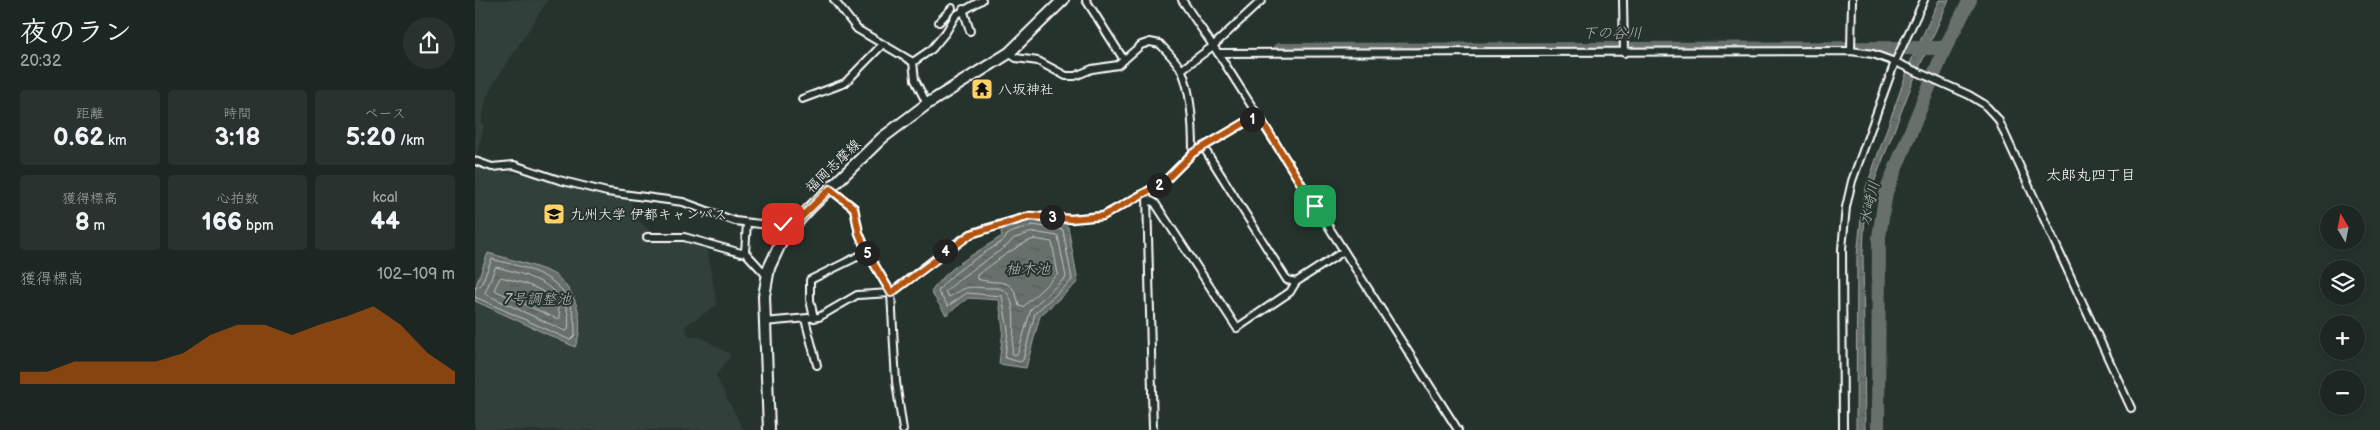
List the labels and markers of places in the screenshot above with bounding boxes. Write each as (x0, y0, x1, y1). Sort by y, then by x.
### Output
temple icon: 八坂神社 (970, 77, 994, 101)
place label: 八坂神社 (998, 81, 1054, 98)
pin: 1 (1239, 106, 1265, 132)
pin: 2 (1147, 172, 1171, 198)
pin (1294, 185, 1336, 227)
school or university icon: 九州大学 伊都キャンパス (542, 202, 566, 226)
pin (762, 203, 804, 245)
pin: 3 (1039, 204, 1065, 230)
place label: 九州大学 伊都キャンパス (570, 206, 727, 223)
pin: 4 (933, 238, 957, 264)
pin: 5 (855, 240, 879, 266)

